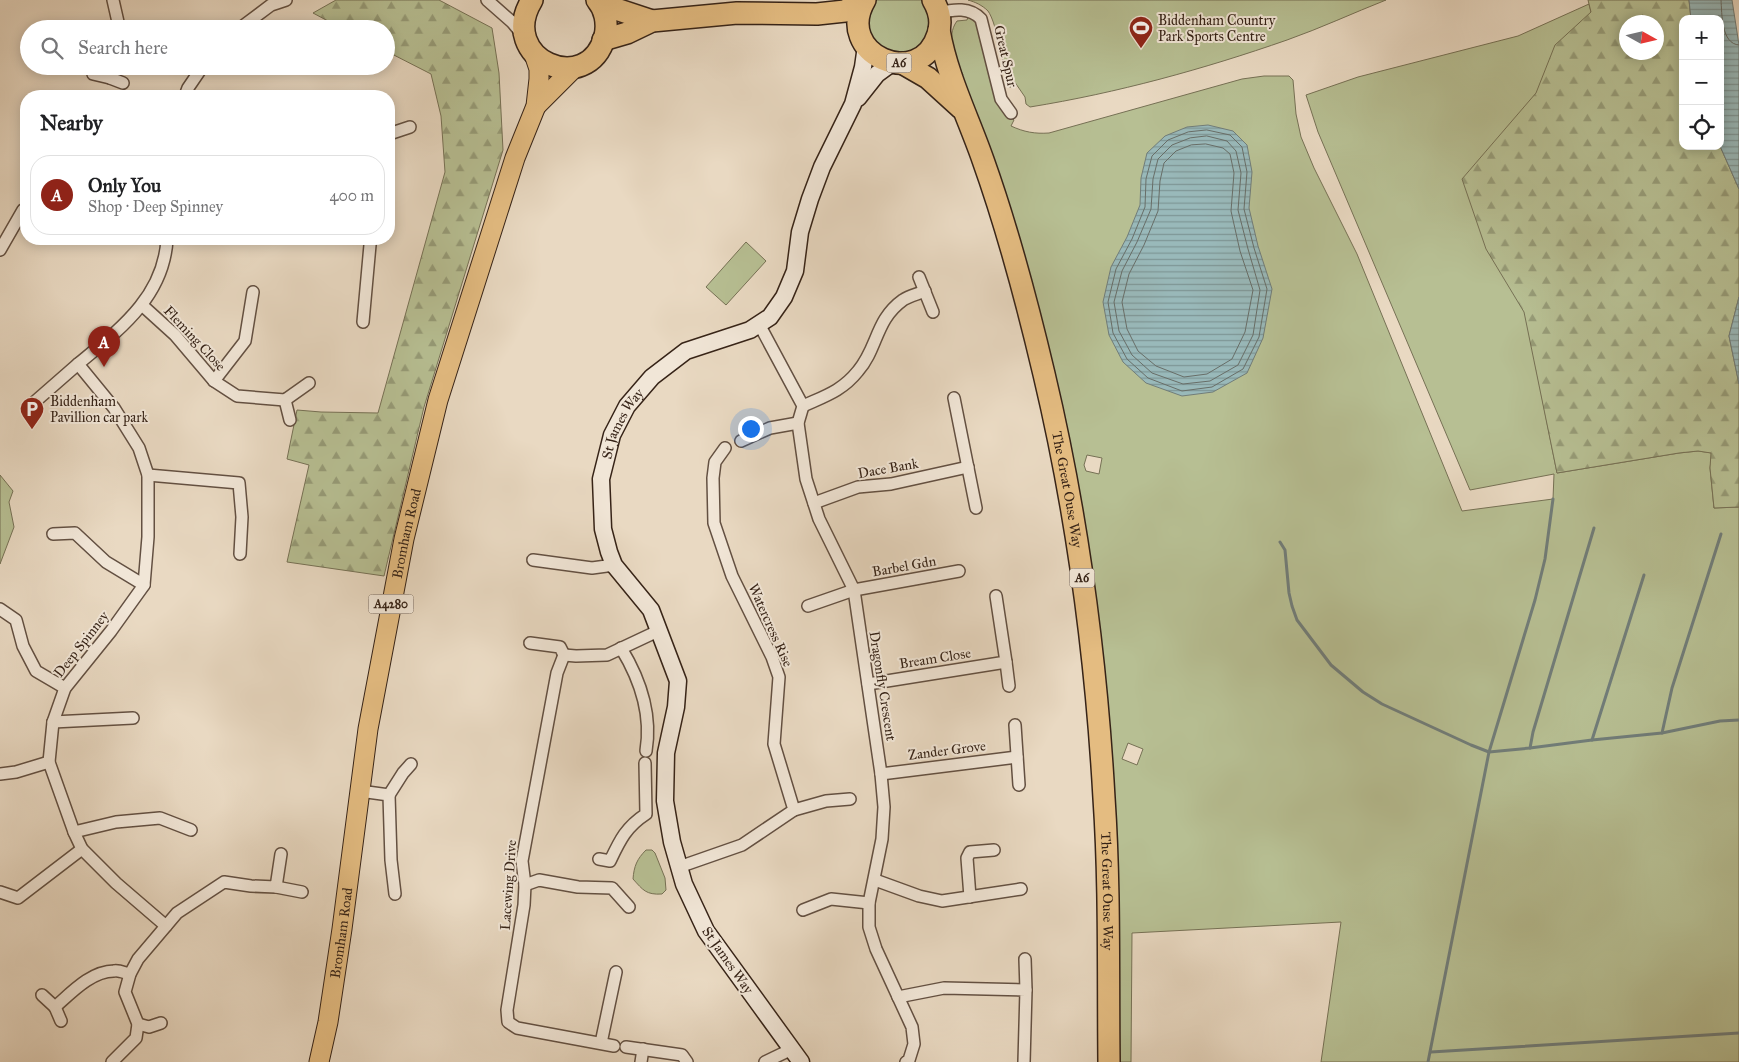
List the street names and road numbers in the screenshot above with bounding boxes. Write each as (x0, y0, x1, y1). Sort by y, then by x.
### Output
street label: Great Spur (990, 24, 1021, 89)
road number: A6 (886, 54, 912, 72)
street label: Fleming Close (160, 302, 229, 375)
street label: St James Way (598, 385, 648, 461)
street label: The Great Ouse Way (1048, 430, 1086, 550)
street label: Dace Bank (857, 455, 920, 482)
street label: Bromham Road (389, 487, 425, 580)
street label: Barbel Gdn (871, 552, 938, 580)
road number: A6 (1070, 568, 1094, 588)
street label: Watercress Rise (745, 581, 797, 670)
road number: A4280 (368, 594, 414, 614)
street label: Deep Spinney (50, 608, 113, 681)
street label: Dragonfly Crescent (865, 630, 900, 742)
street label: Bream Close (898, 644, 972, 673)
street label: Zander Grove (907, 737, 987, 764)
street label: The Great Ouse Way (1097, 832, 1117, 951)
street label: Lacewing Drive (497, 839, 520, 931)
street label: Bromham Road (327, 887, 356, 980)
street label: St James Way (697, 924, 757, 998)

